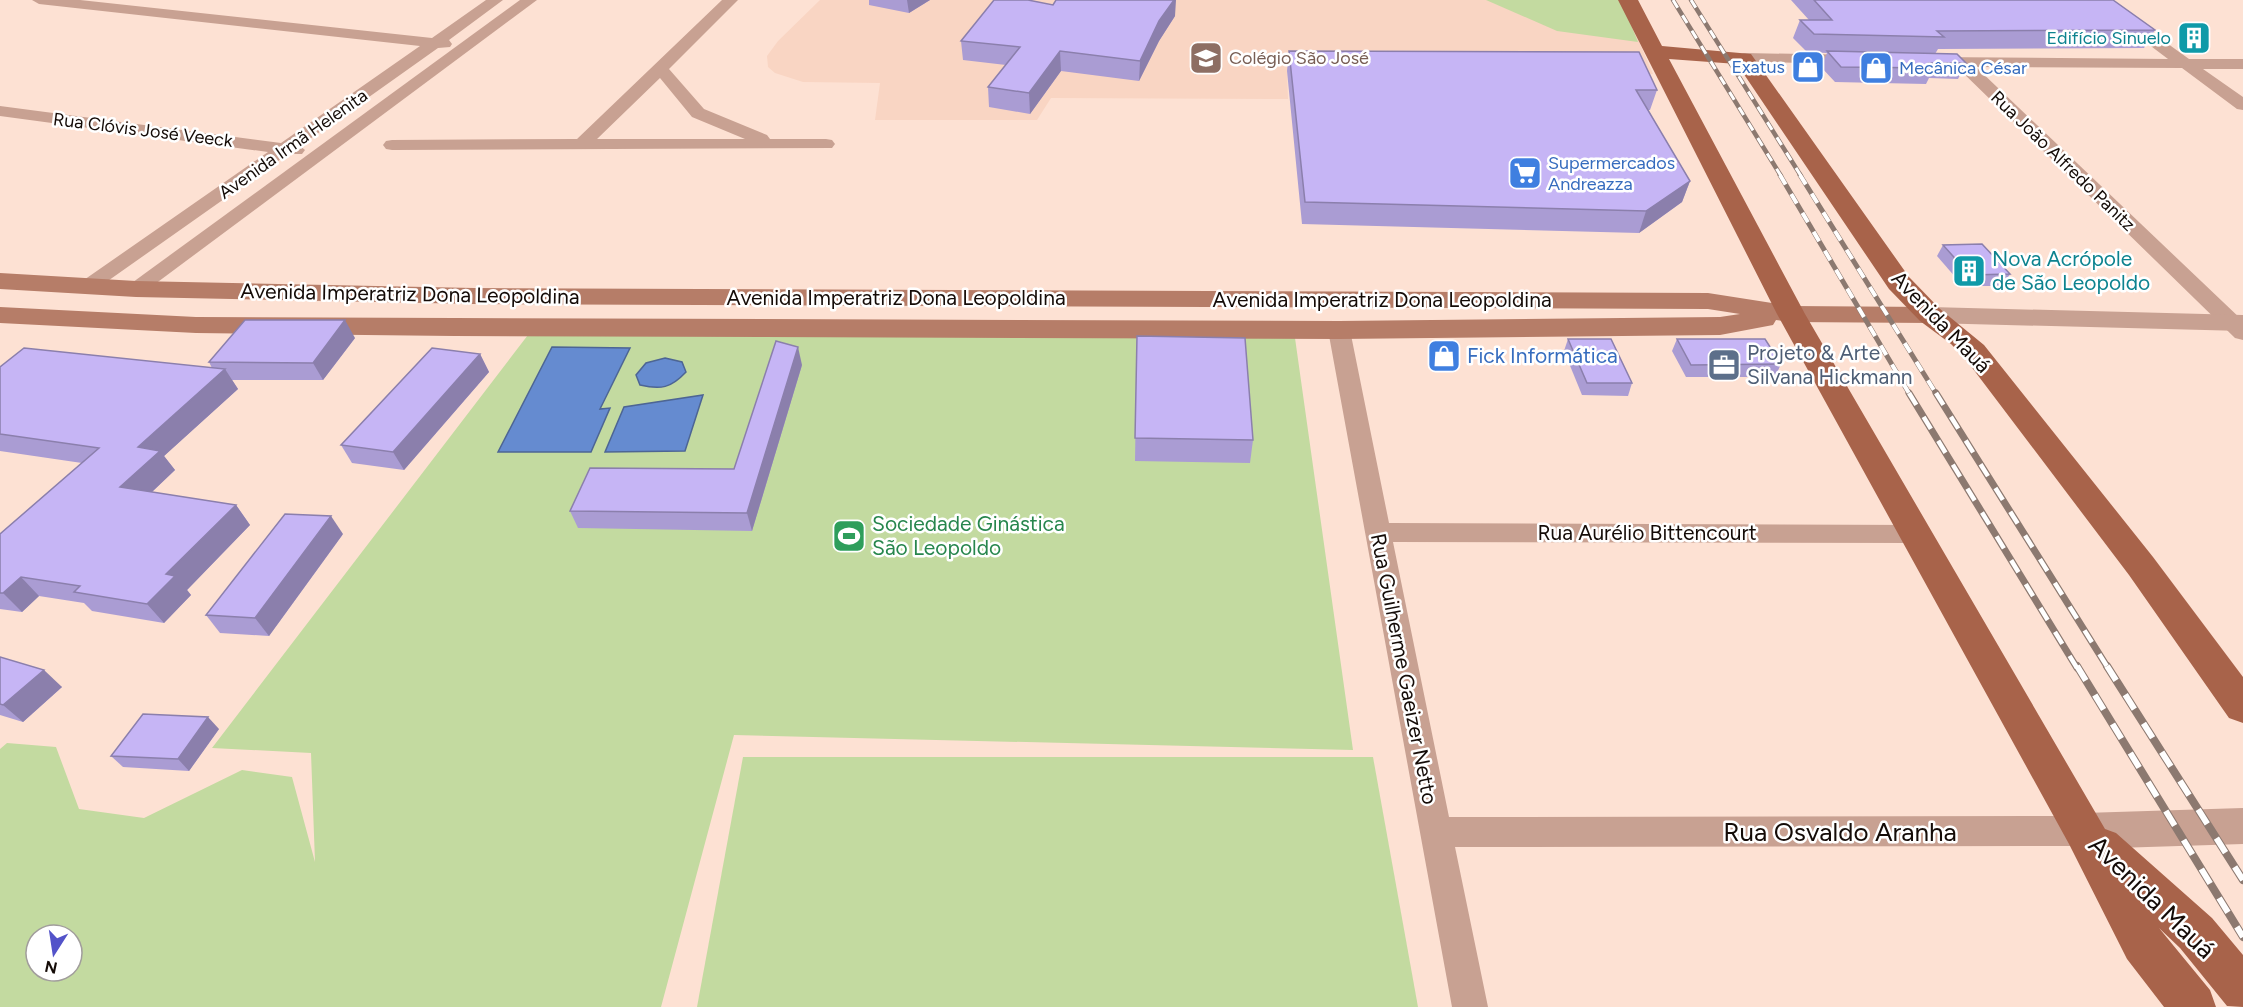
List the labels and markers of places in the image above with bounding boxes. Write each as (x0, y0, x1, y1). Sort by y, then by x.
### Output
building icon: Edifício Sinuelo (2176, 20, 2212, 56)
place label: Edifício Sinuelo (2046, 27, 2171, 49)
school or university icon: Colégio São José (1188, 40, 1224, 76)
place label: Colégio São José (1229, 47, 1369, 69)
shop icon: Exatus (1790, 49, 1826, 85)
shop icon: Mecânica César (1858, 50, 1894, 86)
place label: Exatus (1731, 56, 1785, 78)
place label: Mecânica César (1899, 57, 2027, 79)
place label: Supermercados Andreazza (1548, 152, 1675, 195)
supermarket icon: Supermercados Andreazza (1507, 155, 1543, 191)
place label: Nova Acrópole de São Leopoldo (1992, 246, 2150, 295)
building icon: Nova Acrópole de São Leopoldo (1951, 253, 1987, 289)
shop icon: Fick Informática (1426, 338, 1462, 374)
place label: Projeto & Arte Silvana Hickmann (1747, 340, 1913, 389)
place label: Fick Informática (1467, 343, 1618, 368)
office icon: Projeto & Arte Silvana Hickmann (1706, 347, 1742, 383)
place label: Sociedade Ginástica São Leopoldo (872, 511, 1065, 560)
sports icon: Sociedade Ginástica São Leopoldo (831, 518, 867, 554)

